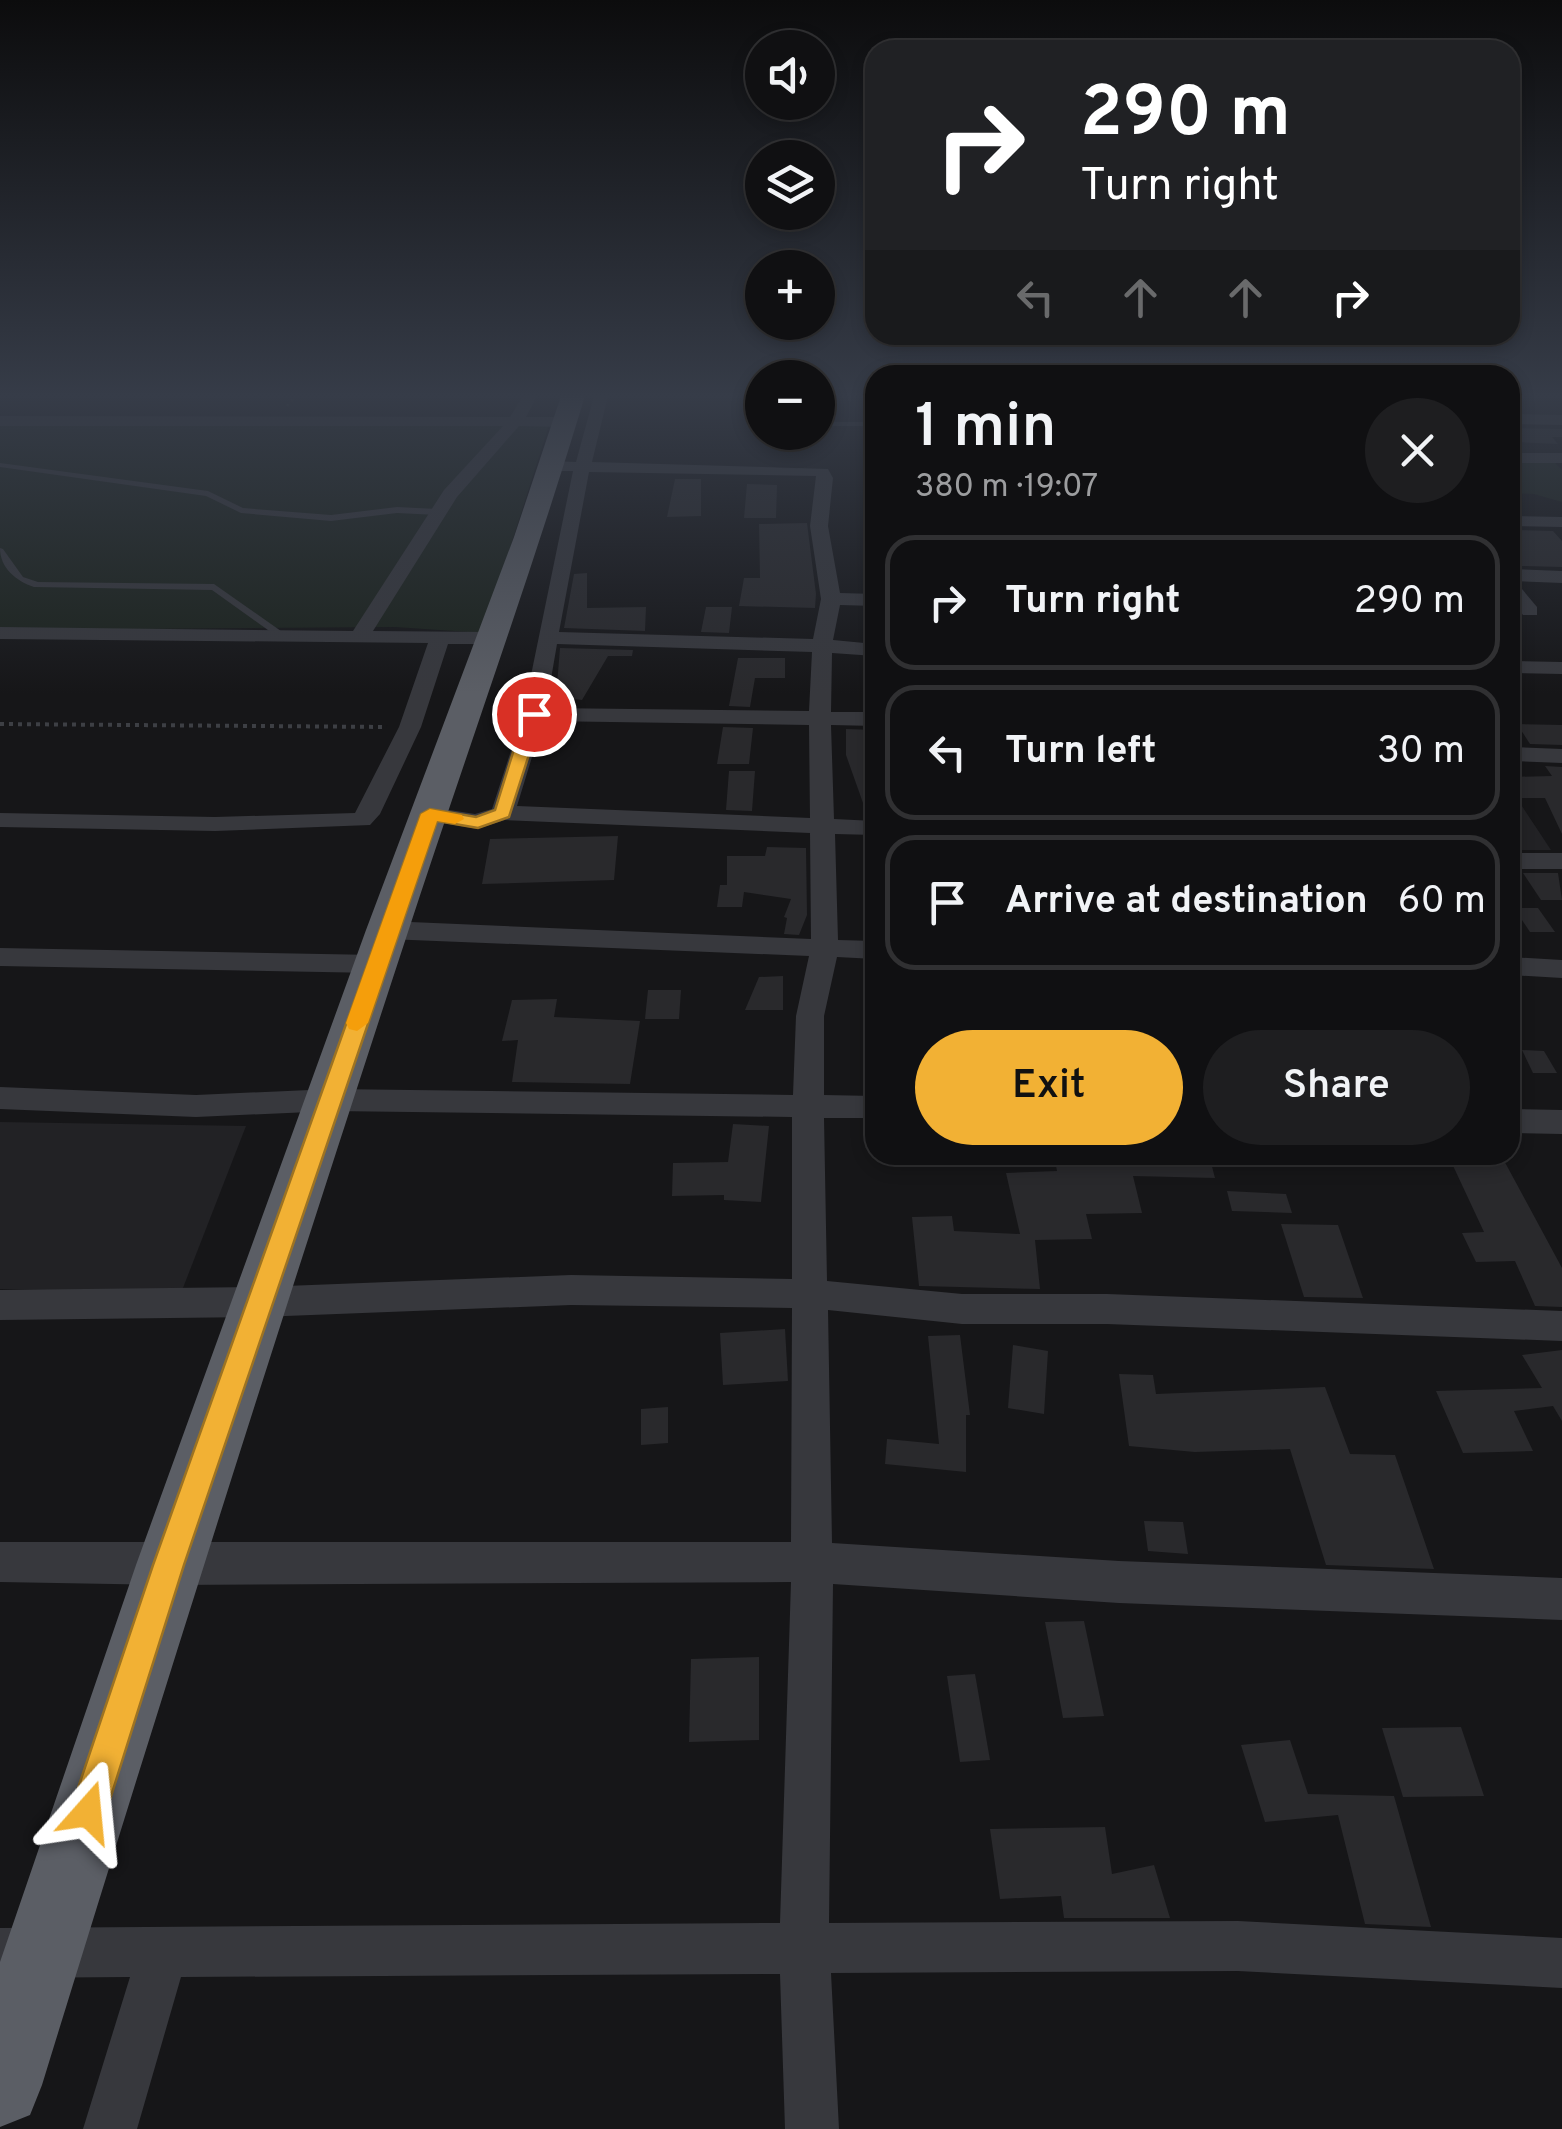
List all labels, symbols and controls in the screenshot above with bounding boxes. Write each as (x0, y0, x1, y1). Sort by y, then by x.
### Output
map controls (745, 30, 835, 450)
button: sound (745, 30, 835, 120)
text: 290 m (1080, 72, 1291, 161)
icon: right (915, 80, 1045, 210)
button: layers (745, 140, 835, 230)
text: Turn right (1080, 159, 1279, 216)
button: + (745, 250, 835, 340)
icon: left (1008, 270, 1063, 325)
icon: ahead (1113, 270, 1168, 325)
icon: ahead (1218, 270, 1273, 325)
icon: right (1323, 270, 1378, 325)
button: − (745, 360, 835, 450)
text: 1 min (915, 392, 1056, 468)
button: close (1365, 398, 1470, 503)
text: 380 m · 19:07 (915, 468, 1098, 508)
icon: right (920, 575, 975, 630)
text: Turn right (1005, 578, 1180, 627)
text: 290 m (1354, 578, 1465, 627)
pin (492, 672, 577, 757)
icon: arrive (507, 687, 562, 742)
icon: left (920, 725, 975, 780)
text: Turn left (1005, 728, 1157, 777)
text: 30 m (1377, 728, 1465, 777)
icon: arrive (920, 875, 975, 930)
text: Arrive at destination (1005, 878, 1368, 927)
text: 60 m (1398, 878, 1486, 927)
button: Exit (915, 1030, 1183, 1145)
button: Share (1203, 1030, 1470, 1145)
position arrow (36, 1760, 140, 1864)

